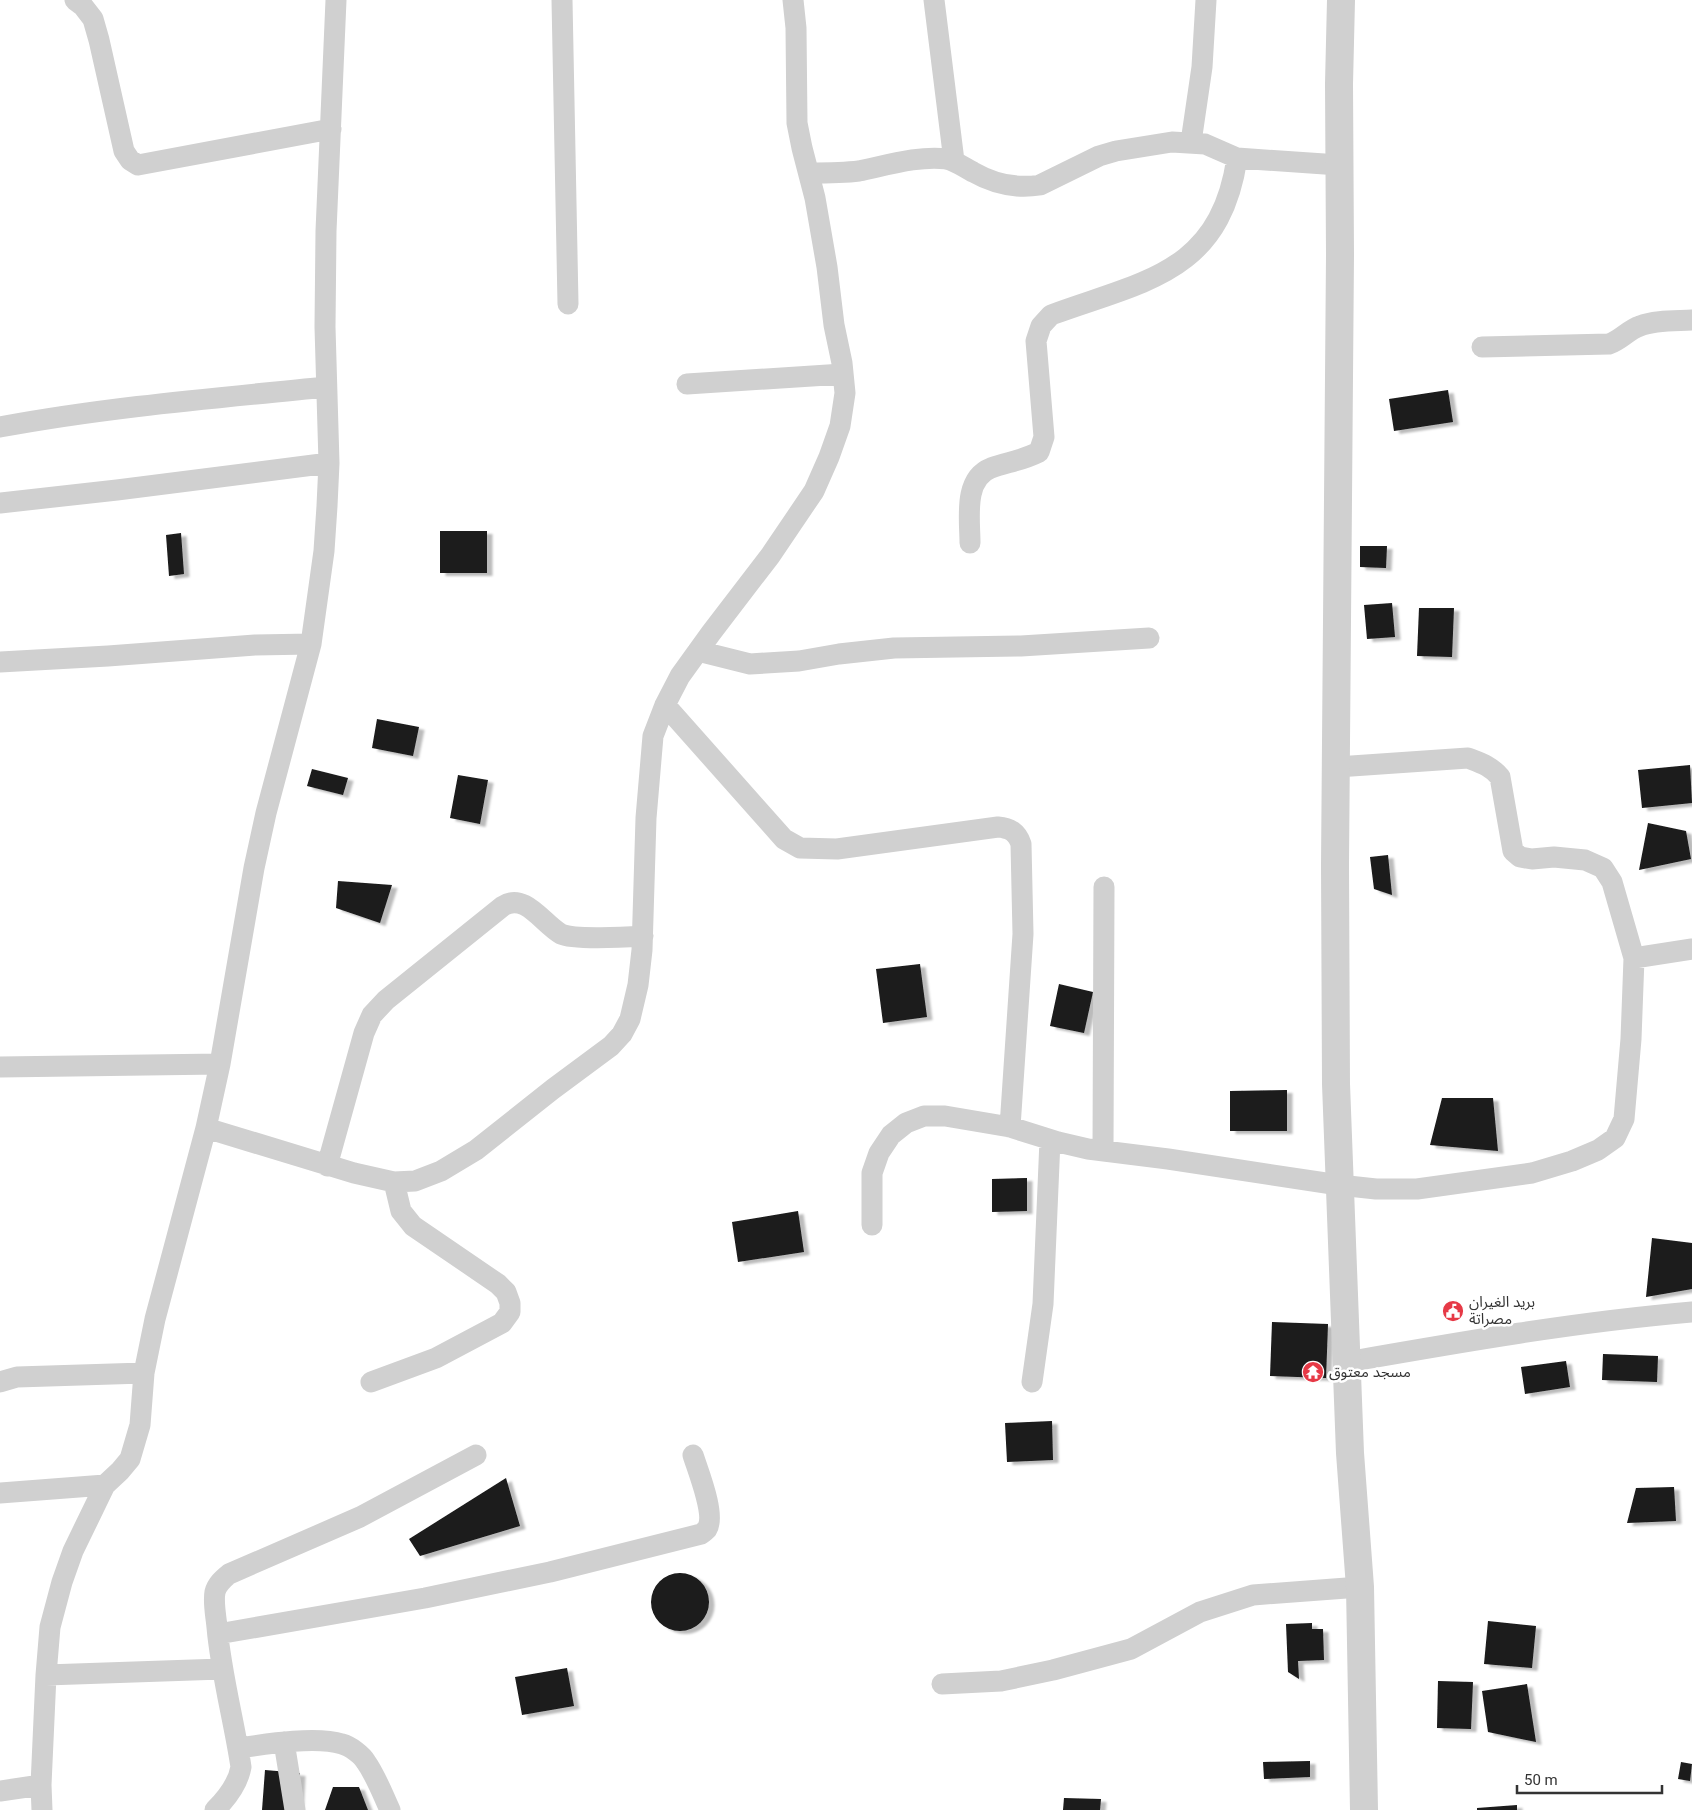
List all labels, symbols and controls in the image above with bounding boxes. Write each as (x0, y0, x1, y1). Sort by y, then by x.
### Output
place label: بريد الغيران مصراتة (1469, 1293, 1535, 1328)
public building icon: بريد الغيران مصراتة (1441, 1299, 1465, 1323)
temple icon: مسجد معتوق (1301, 1360, 1325, 1384)
place label: مسجد معتوق (1329, 1363, 1411, 1381)
scale bar (1517, 1762, 1662, 1794)
text: 50 m (1524, 1771, 1558, 1789)

